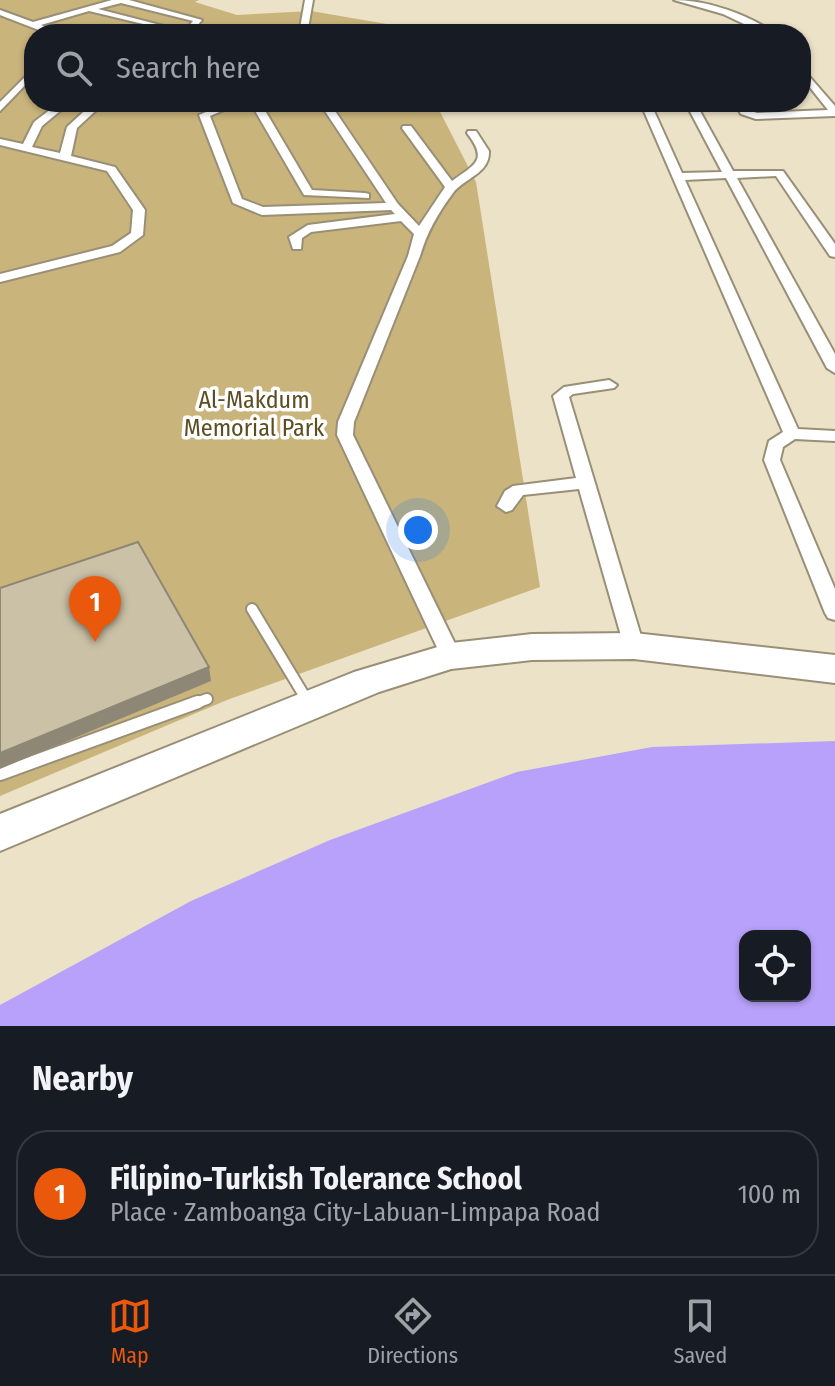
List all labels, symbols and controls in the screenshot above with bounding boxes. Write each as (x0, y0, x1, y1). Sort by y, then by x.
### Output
search box (24, 24, 811, 112)
icon: search (52, 46, 96, 90)
text: Search here (116, 50, 261, 86)
park label: Al-Makdum Memorial Park (184, 386, 325, 442)
your location (398, 510, 438, 550)
pin: 1 (69, 576, 121, 642)
map controls (739, 930, 811, 1002)
button: locate (739, 930, 811, 1002)
text: Nearby (32, 1058, 133, 1099)
text: Filipino-Turkish Tolerance School (110, 1161, 522, 1197)
text: 1 (55, 1179, 66, 1210)
text: 100 m (738, 1179, 801, 1210)
text: Place · Zamboanga City-Labuan-Limpapa Road (110, 1197, 600, 1228)
tab: Map (108, 1294, 152, 1369)
tab: Directions (367, 1294, 458, 1369)
tab: Saved (674, 1294, 727, 1369)

